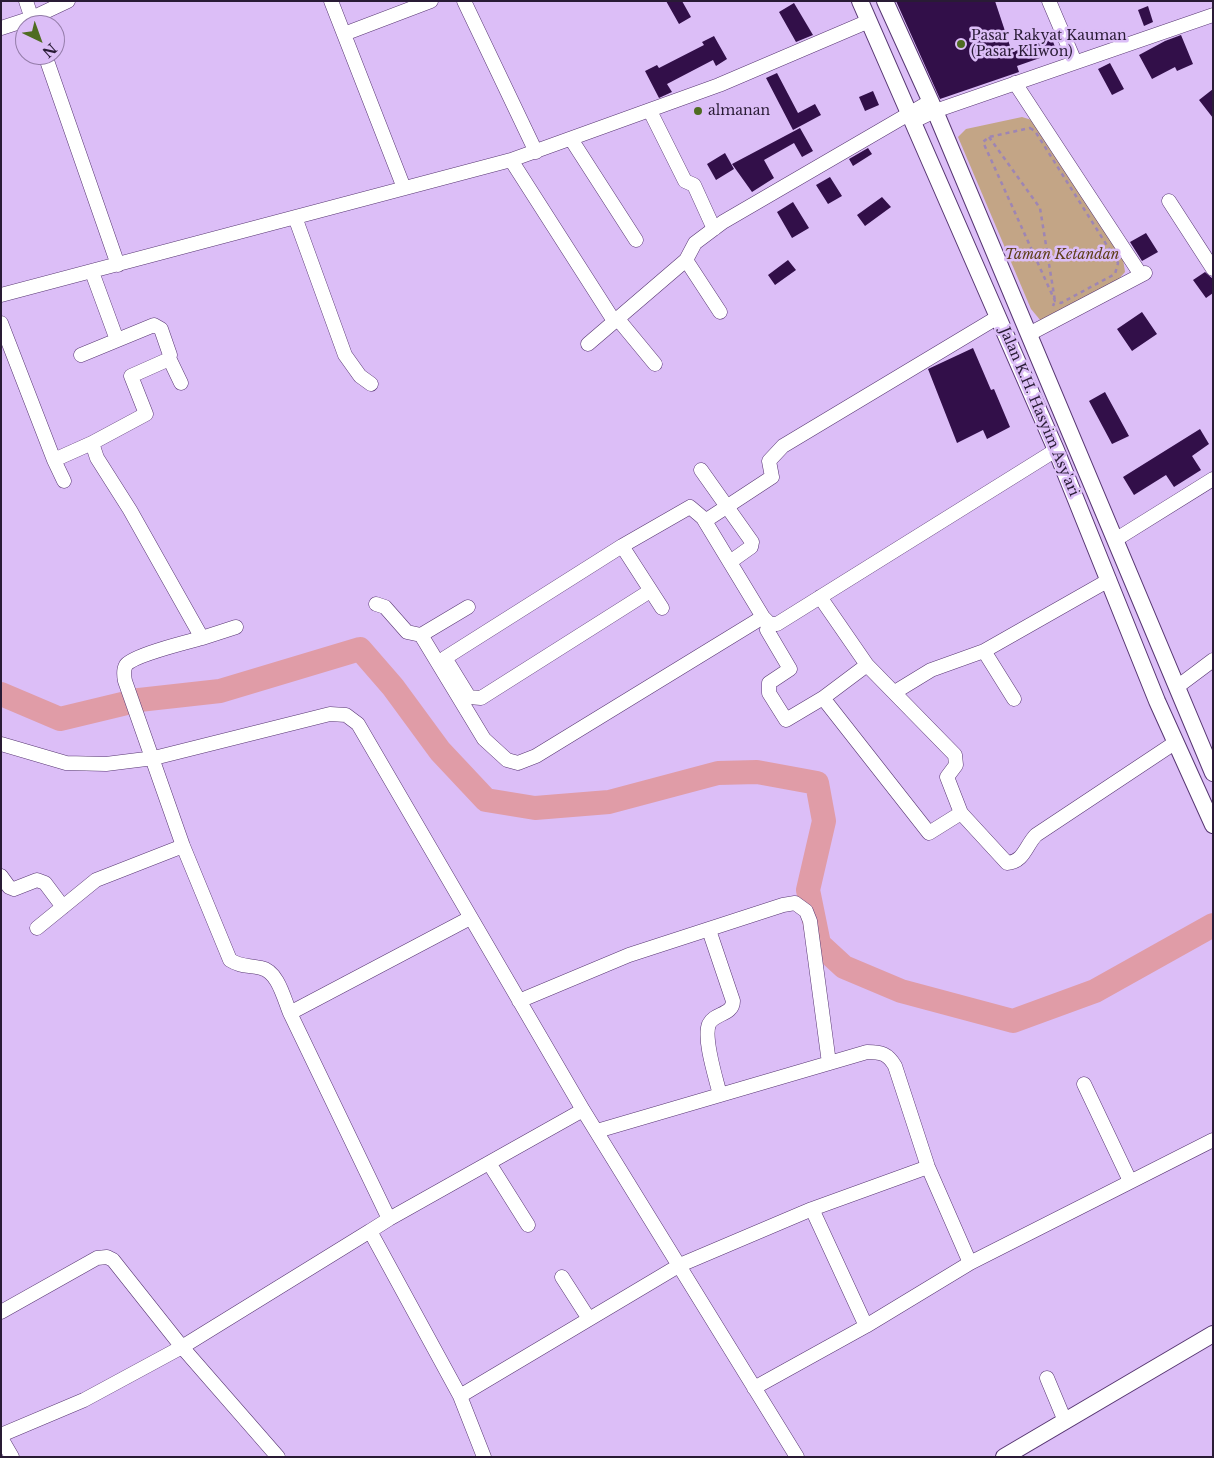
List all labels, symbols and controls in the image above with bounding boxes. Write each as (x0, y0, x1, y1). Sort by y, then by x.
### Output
north arrow (15, 15, 65, 65)
place label: Pasar Rakyat Kauman (Pasar Kliwon) (971, 28, 1127, 60)
marker: Pasar Rakyat Kauman (Pasar Kliwon) (955, 38, 967, 50)
text: N (38, 39, 60, 61)
place label: almanan (708, 103, 770, 119)
marker: almanan (692, 105, 704, 117)
park label: Taman Ketandan (1005, 247, 1119, 263)
street label: Jalan K.H. Hasyim Asy'ari (996, 325, 1082, 499)

